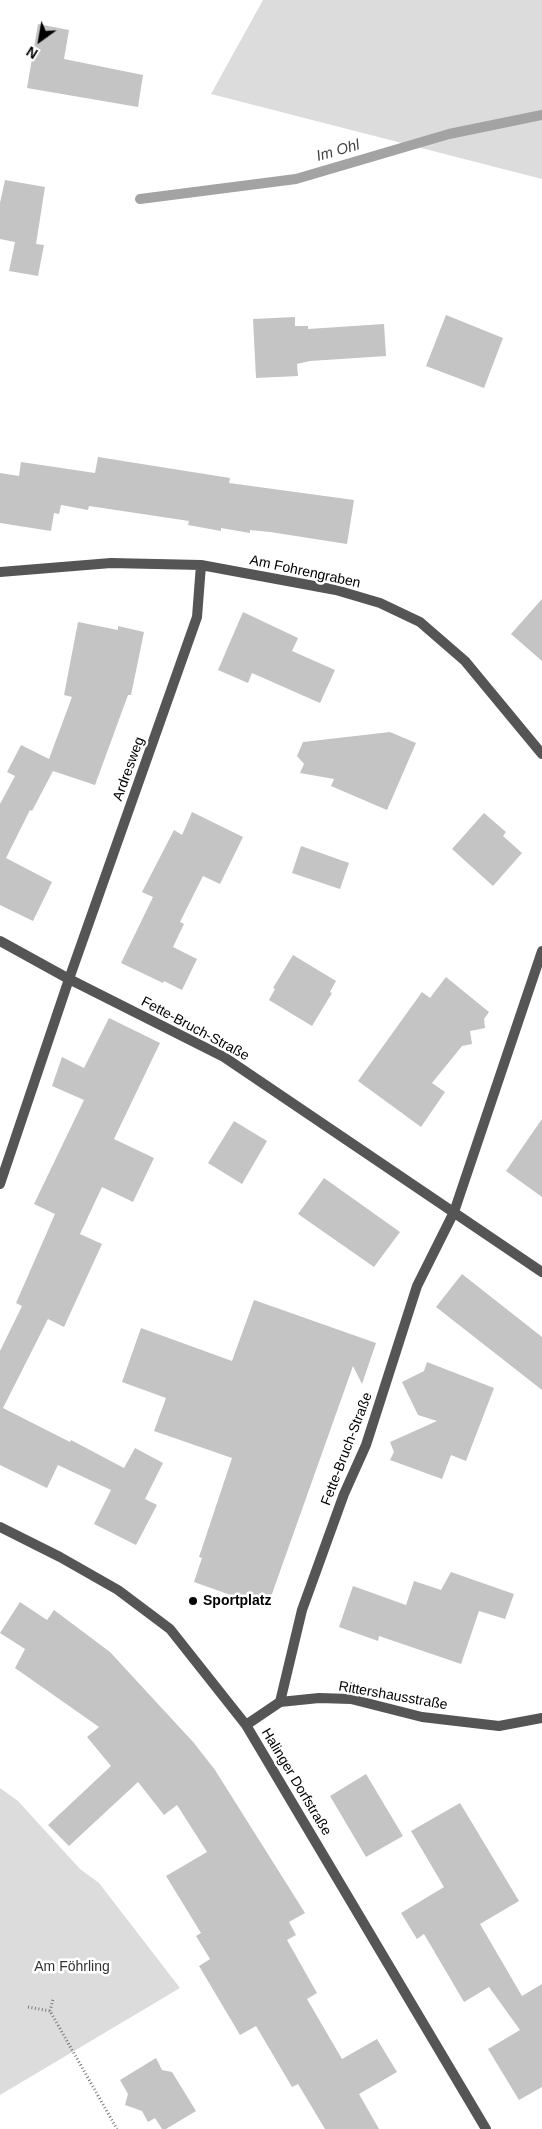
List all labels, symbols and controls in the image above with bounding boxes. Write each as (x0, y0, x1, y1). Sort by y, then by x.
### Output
north arrow (15, 15, 65, 65)
text: N (24, 43, 41, 62)
water label: Im Ohl (314, 136, 362, 166)
street label: Am Fohrengraben (248, 552, 362, 592)
street label: Ardresweg (110, 735, 148, 803)
street label: Fette-Bruch-Straße (138, 993, 252, 1065)
street label: Fette-Bruch-Straße (318, 1390, 376, 1508)
place label: Sportplatz (203, 1593, 271, 1609)
marker: Sportplatz (187, 1595, 199, 1607)
street label: Rittershausstraße (337, 1678, 449, 1714)
street label: Halinger Dorfstraße (257, 1725, 335, 1839)
park label: Am Föhrling (34, 1959, 110, 1975)

